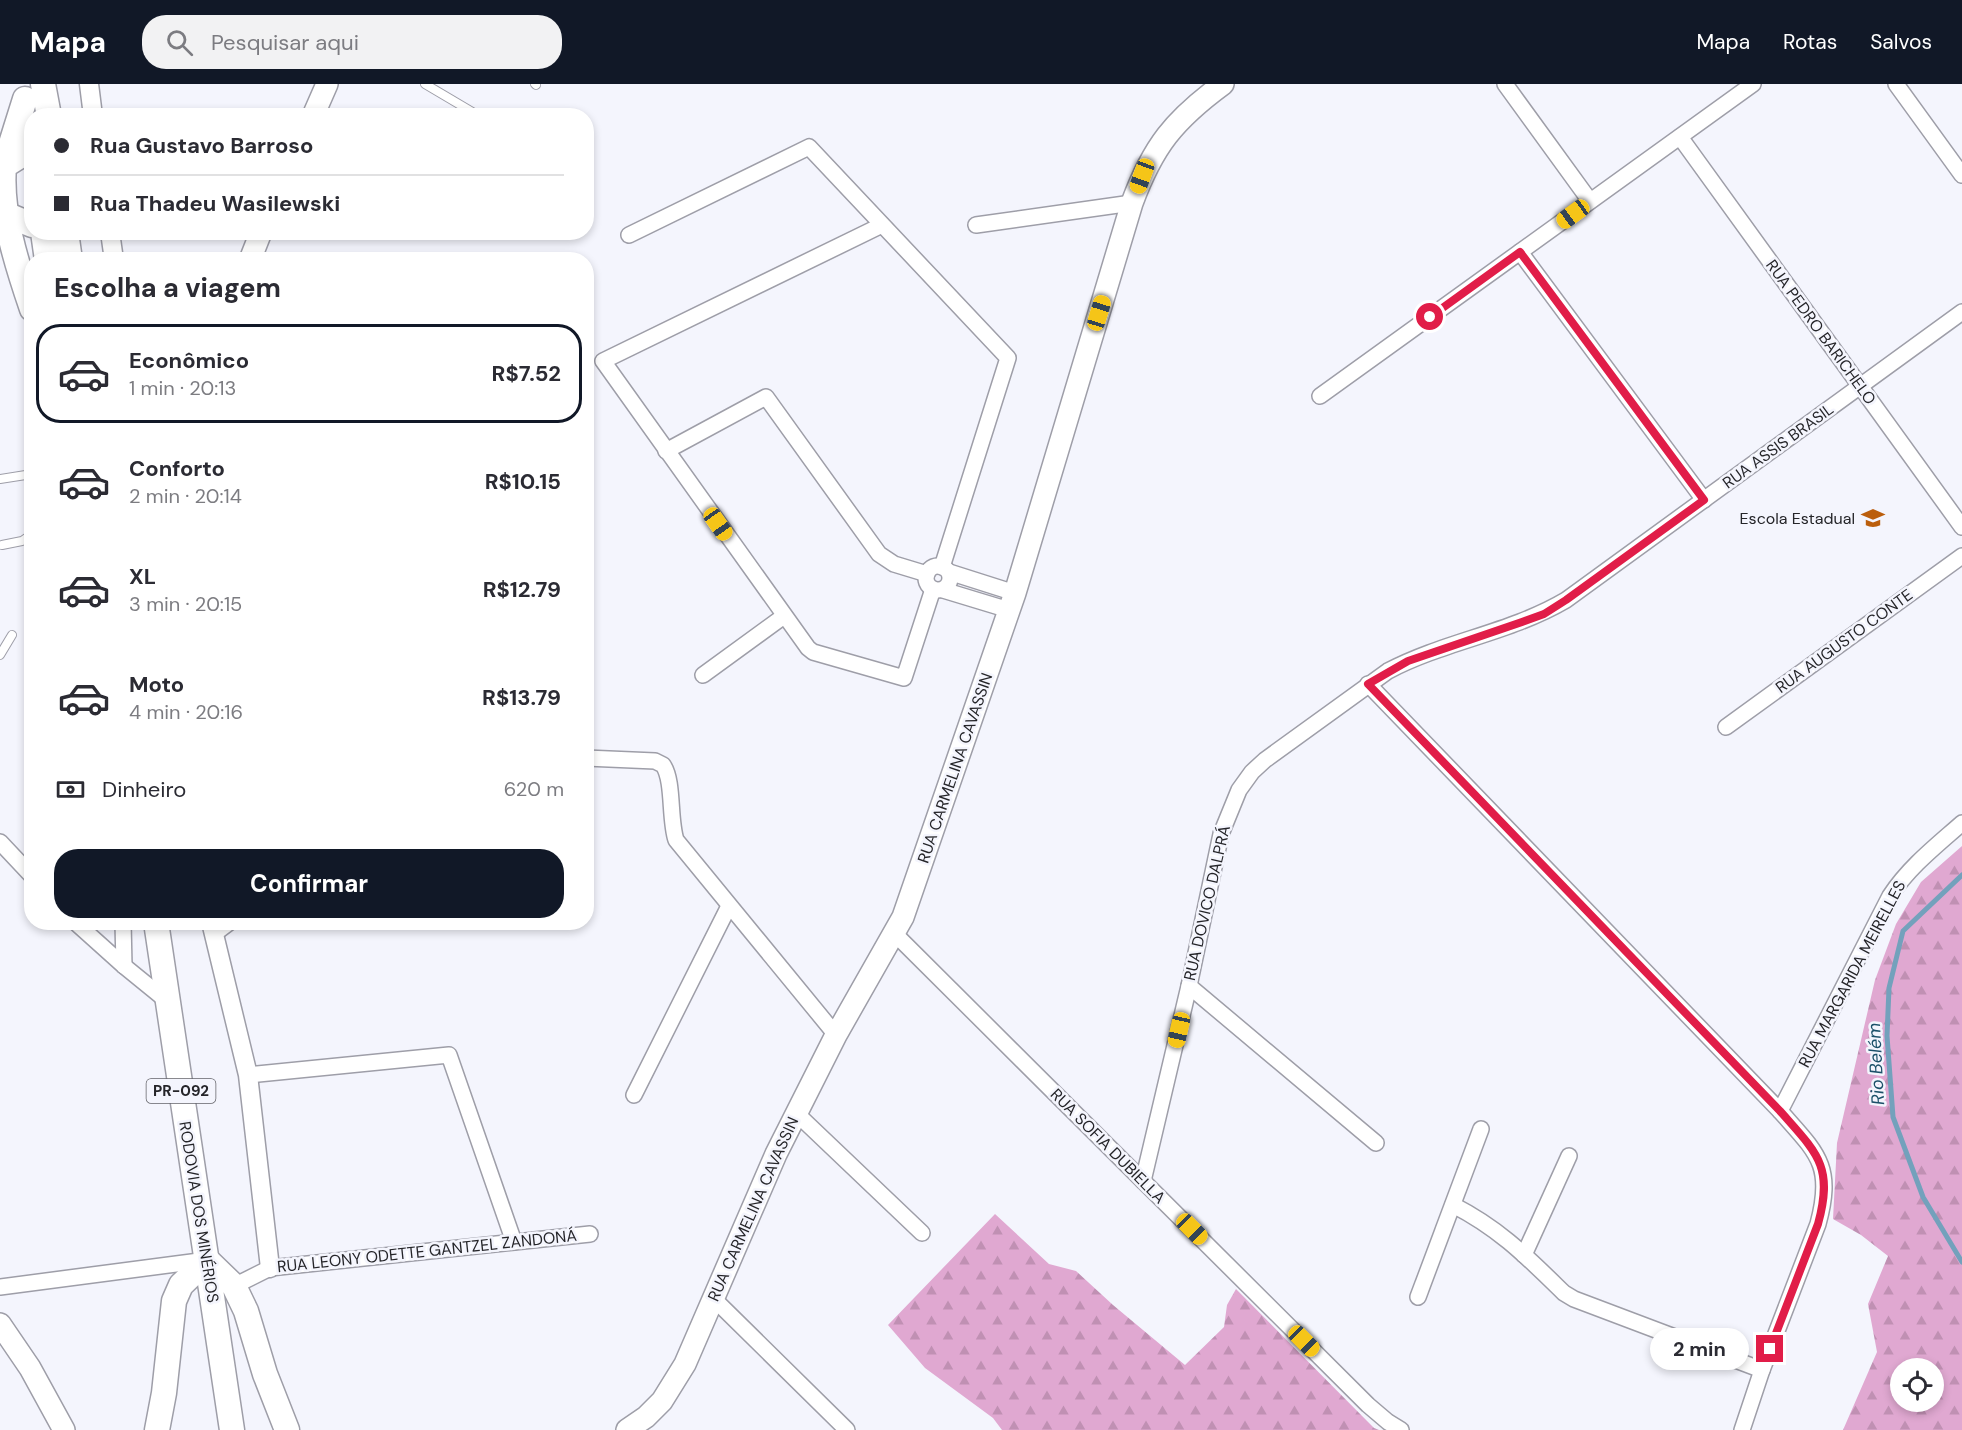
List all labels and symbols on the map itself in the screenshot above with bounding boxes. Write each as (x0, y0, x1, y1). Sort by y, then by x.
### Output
car (1127, 156, 1157, 196)
car (1553, 196, 1593, 232)
street label: RUA PEDRO BARICHELO (1761, 255, 1881, 409)
car (1085, 293, 1113, 333)
route start (1416, 303, 1443, 330)
street label: RUA ASSIS BRASIL (1718, 399, 1838, 493)
car (700, 504, 736, 544)
school or university icon: Escola Estadual (1860, 505, 1886, 531)
place label: Escola Estadual (1740, 508, 1855, 529)
street label: RUA AUGUSTO CONTE (1771, 584, 1917, 698)
street label: RUA CARMELINA CAVASSIN (913, 670, 997, 866)
street label: RUA DOVICO DALPRÁ (1179, 823, 1235, 983)
street label: RUA MARGARIDA MEIRELLES (1794, 877, 1910, 1071)
car (1166, 1010, 1192, 1050)
water label: Rio Belém (1862, 1022, 1890, 1106)
road number: PR-092 (146, 1079, 216, 1103)
street label: RUA SOFIA DUBIELLA (1046, 1084, 1170, 1208)
street label: RUA CARMELINA CAVASSIN (703, 1113, 803, 1305)
street label: RODOVIA DOS MINÉRIOS (174, 1120, 224, 1304)
car (1173, 1210, 1211, 1248)
street label: RUA LEONY ODETTE GANTZEL ZANDONÁ (276, 1225, 578, 1277)
car (1285, 1322, 1323, 1360)
callout: 2 min (1650, 1328, 1749, 1370)
route end (1756, 1335, 1783, 1362)

